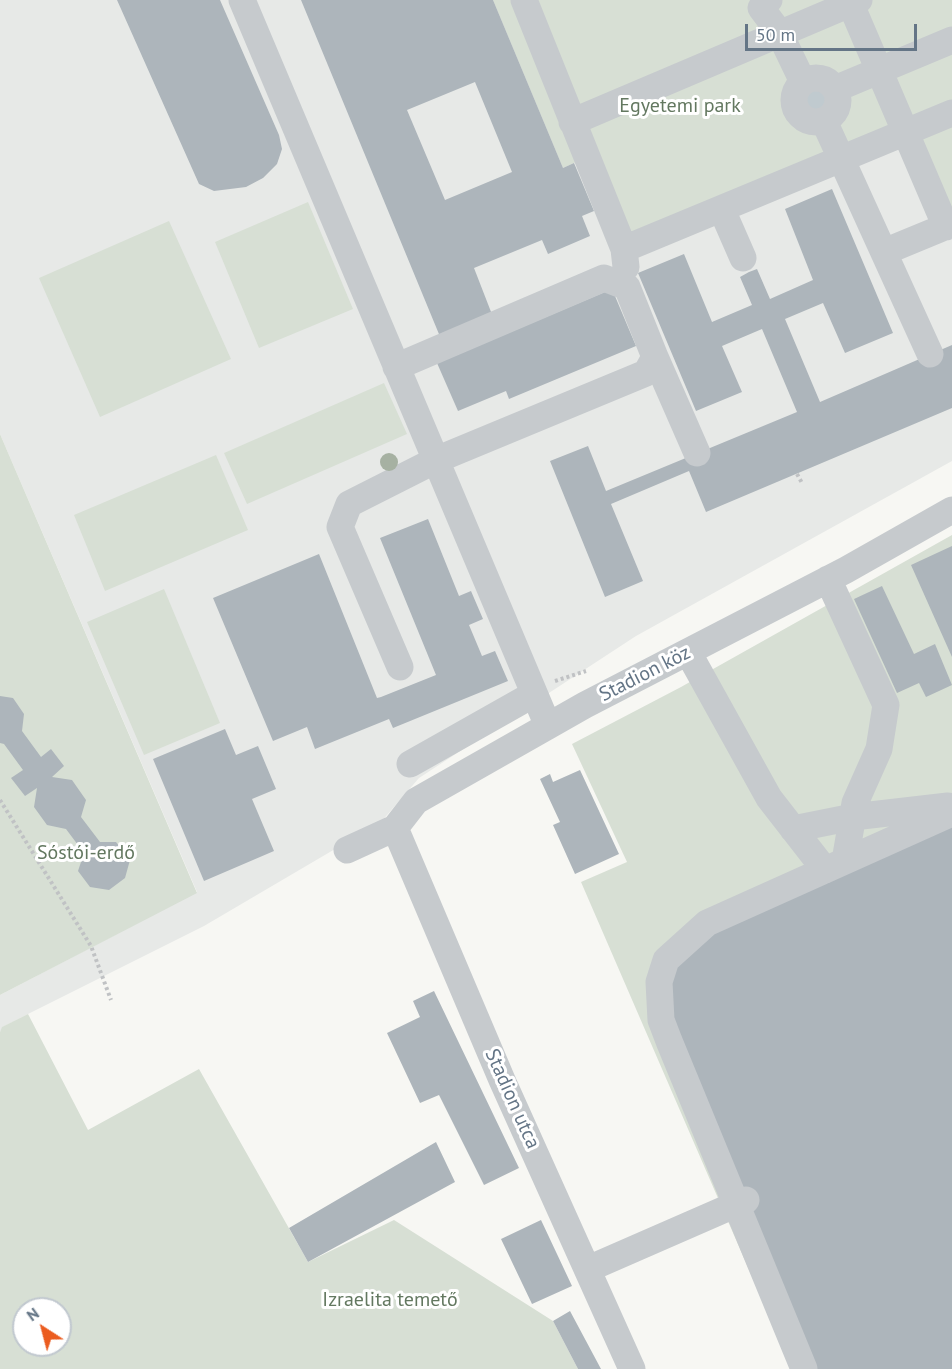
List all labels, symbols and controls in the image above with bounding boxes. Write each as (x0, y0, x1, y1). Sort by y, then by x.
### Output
scale bar (748, 12, 920, 50)
text: 50 m (756, 23, 795, 46)
park label: Egyetemi park (619, 94, 741, 118)
street label: Stadion köz (595, 641, 695, 707)
park label: Sóstói-erdő (37, 841, 135, 865)
street label: Stadion utca (479, 1045, 545, 1153)
park label: Izraelita temető (322, 1288, 458, 1312)
north arrow (12, 1297, 72, 1357)
text: N (22, 1303, 43, 1325)

